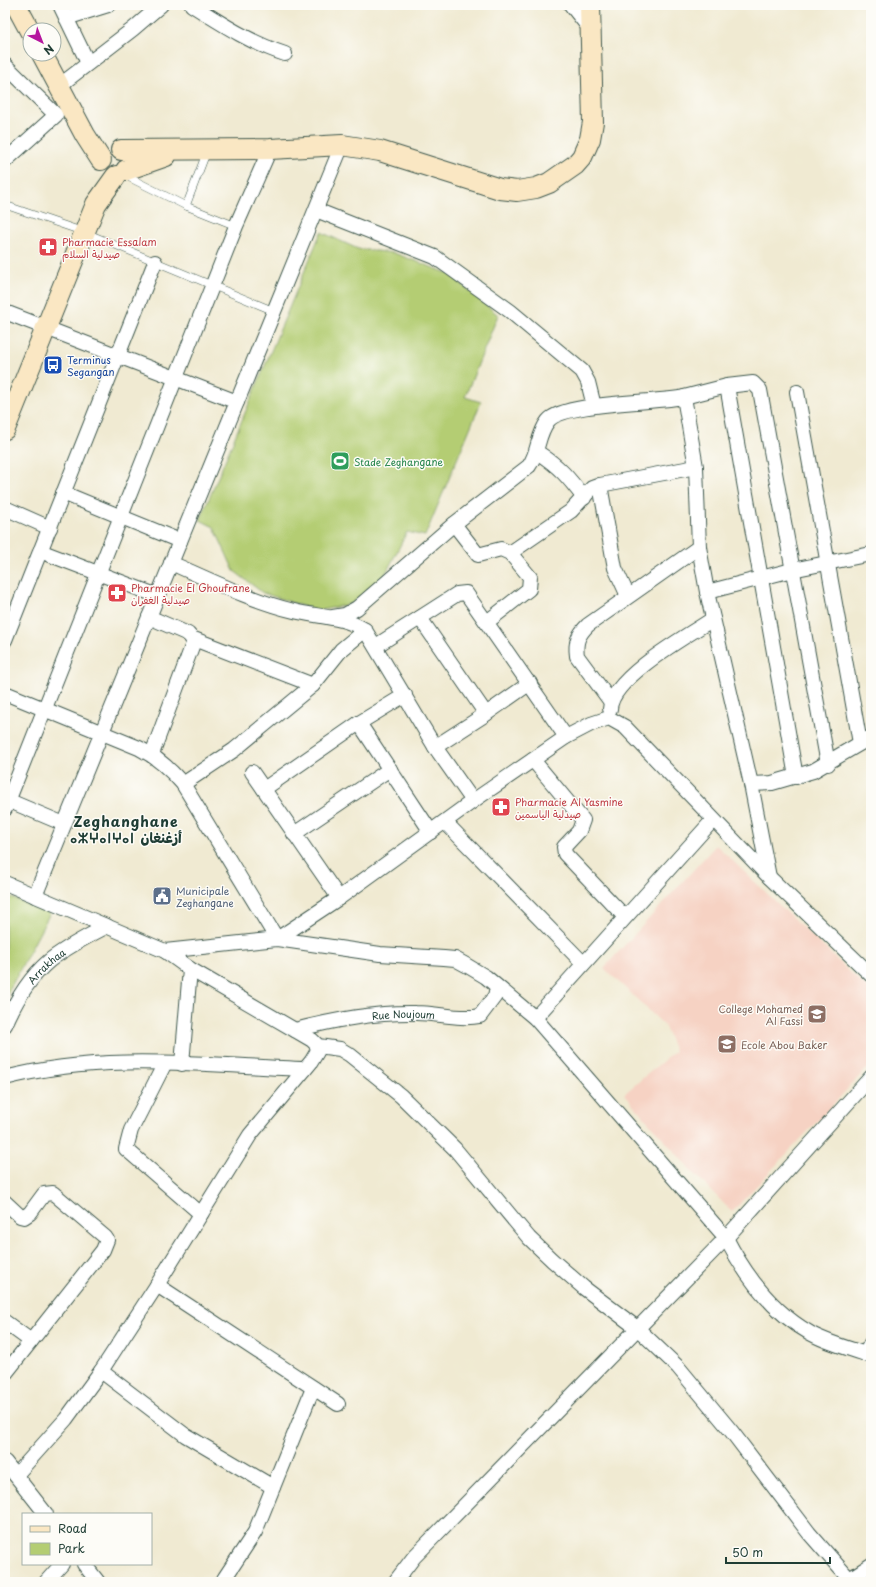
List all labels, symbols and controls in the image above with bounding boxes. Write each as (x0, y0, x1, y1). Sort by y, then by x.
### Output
north arrow (22, 22, 62, 62)
text: N (40, 41, 58, 59)
place label: Pharmacie Essalam صيدلية السلام (62, 234, 157, 262)
pharmacy icon: Pharmacie Essalam صيدلية السلام (37, 236, 59, 258)
place label: Terminus Segangan (67, 352, 115, 379)
bus stop icon: Terminus Segangan (42, 354, 64, 376)
sports icon: Stade Zeghangane (329, 450, 351, 472)
place label: Stade Zeghangane (354, 454, 443, 469)
place label: Pharmacie El Ghoufrane صيدلية الغفران (131, 580, 250, 607)
pharmacy icon: Pharmacie El Ghoufrane صيدلية الغفران (106, 582, 128, 604)
place label: Pharmacie Al Yasmine صيدلية الياسمين (515, 794, 624, 821)
pharmacy icon: Pharmacie Al Yasmine صيدلية الياسمين (490, 796, 512, 818)
district label: Zeghanghane ⴰⵣⵖⴰⵏⵖⴰⵏ أزغنغان (70, 811, 182, 848)
place label: Municipale Zeghangane (176, 883, 234, 910)
public building icon: Municipale Zeghangane (151, 885, 173, 907)
street label: Arrakhaa (23, 943, 69, 987)
place label: College Mohamed Al Fassi (718, 1001, 803, 1028)
school or university icon: College Mohamed Al Fassi (806, 1003, 828, 1025)
street label: Rue Noujoum (371, 1005, 436, 1023)
school or university icon: Ecole Abou Baker (716, 1033, 738, 1055)
place label: Ecole Abou Baker (741, 1037, 827, 1052)
legend (22, 1513, 152, 1565)
text: Road (58, 1519, 87, 1537)
text: Park (58, 1539, 85, 1557)
scale bar (726, 1539, 830, 1565)
text: 50 m (732, 1543, 763, 1561)

